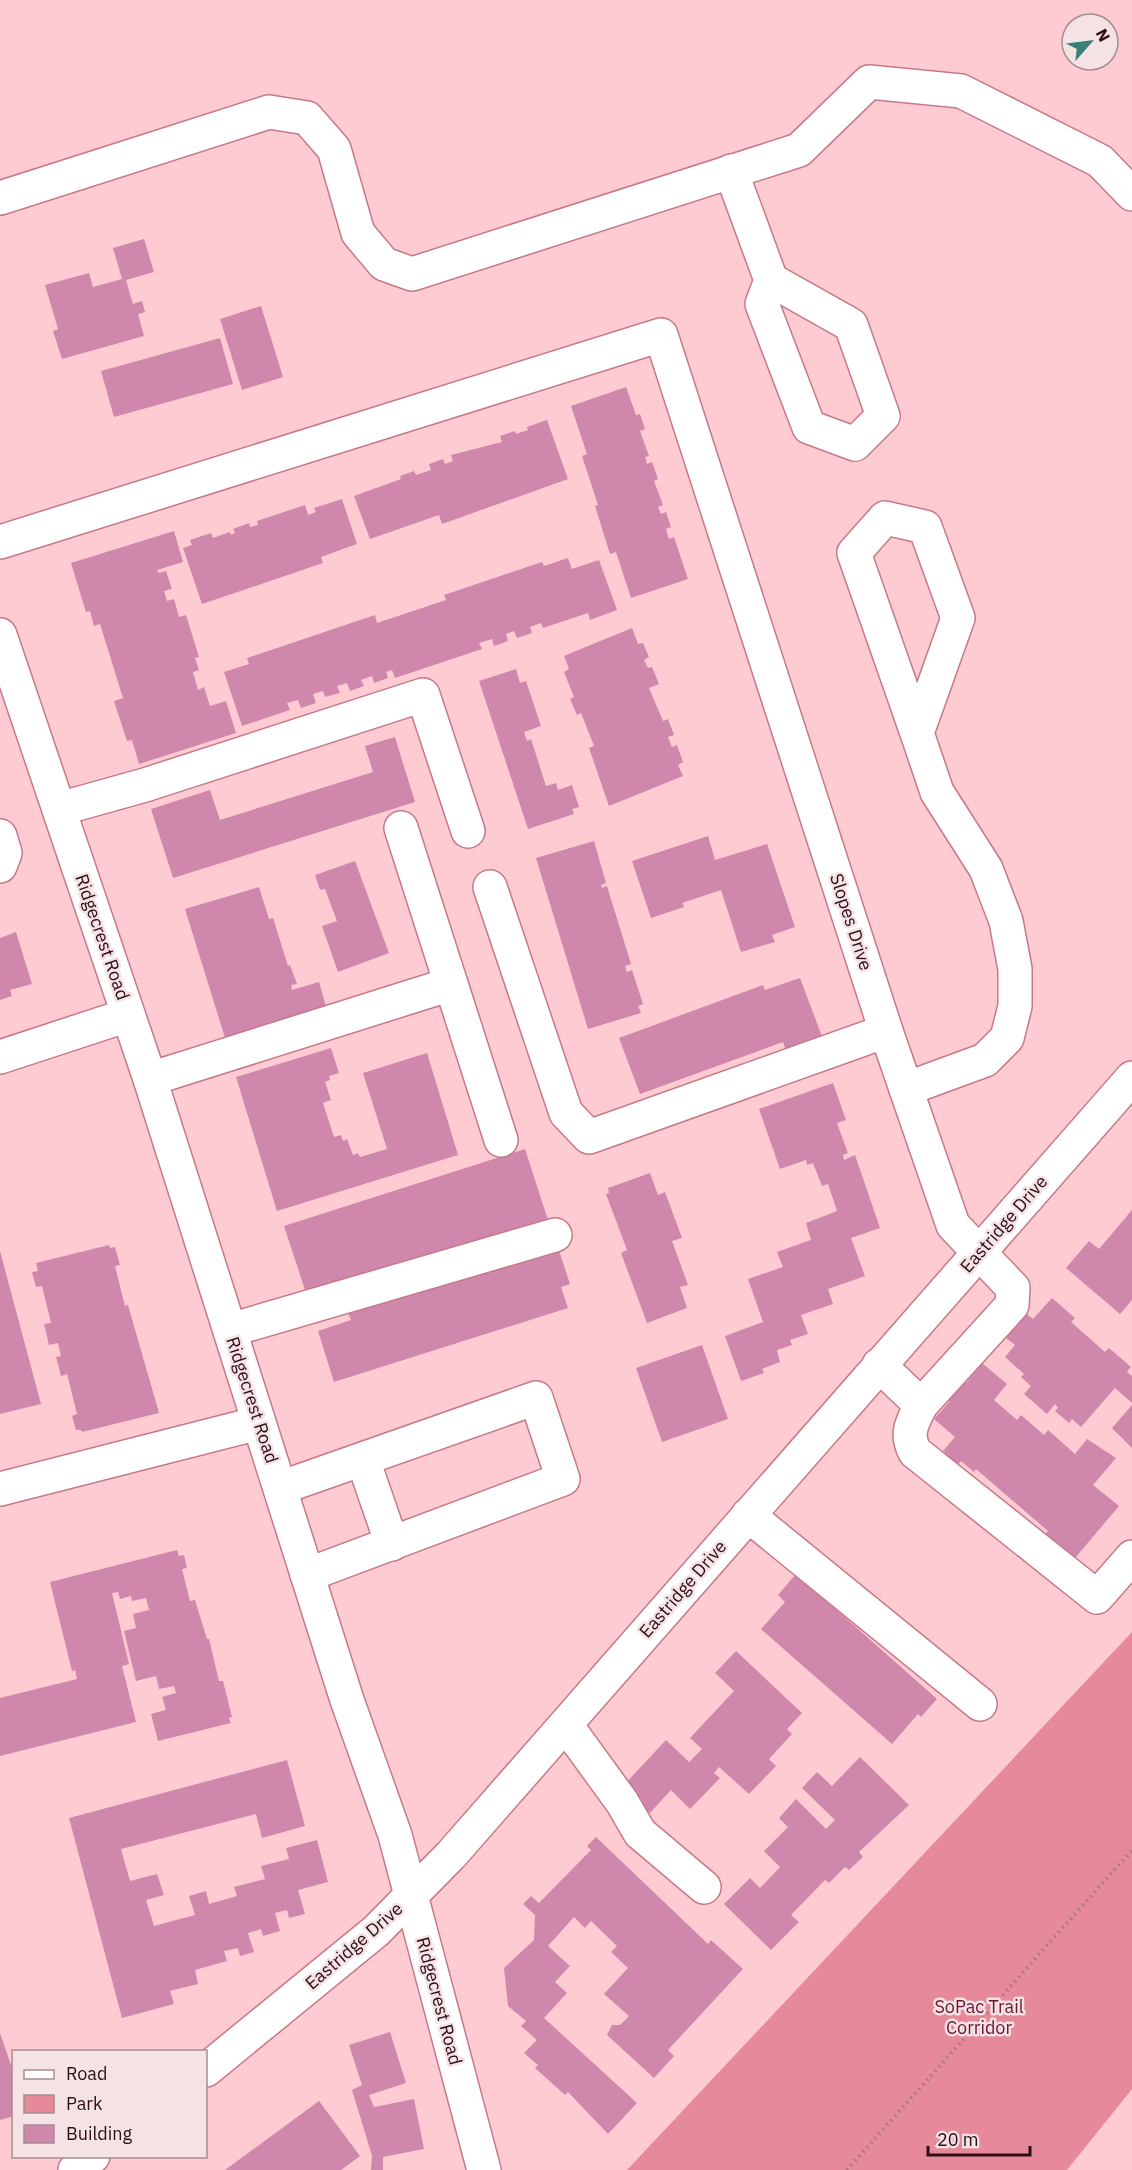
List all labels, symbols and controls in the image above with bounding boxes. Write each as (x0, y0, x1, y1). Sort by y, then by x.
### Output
north arrow (1060, 12, 1120, 72)
text: N (1092, 25, 1115, 45)
street label: Slopes Drive (825, 870, 878, 973)
street label: Ridgecrest Road (70, 871, 135, 1003)
street label: Eastridge Drive (955, 1170, 1052, 1277)
street label: Ridgecrest Road (221, 1334, 284, 1466)
street label: Eastridge Drive (634, 1535, 731, 1642)
street label: Eastridge Drive (300, 1897, 407, 1994)
street label: Ridgecrest Road (411, 1934, 468, 2067)
park label: SoPac Trail Corridor (934, 1995, 1024, 2039)
legend (12, 2050, 207, 2158)
text: Road (66, 2062, 107, 2085)
text: Park (66, 2092, 103, 2115)
scale bar (928, 2119, 1030, 2157)
text: Building (66, 2122, 133, 2145)
text: 20 m (937, 2128, 979, 2151)

